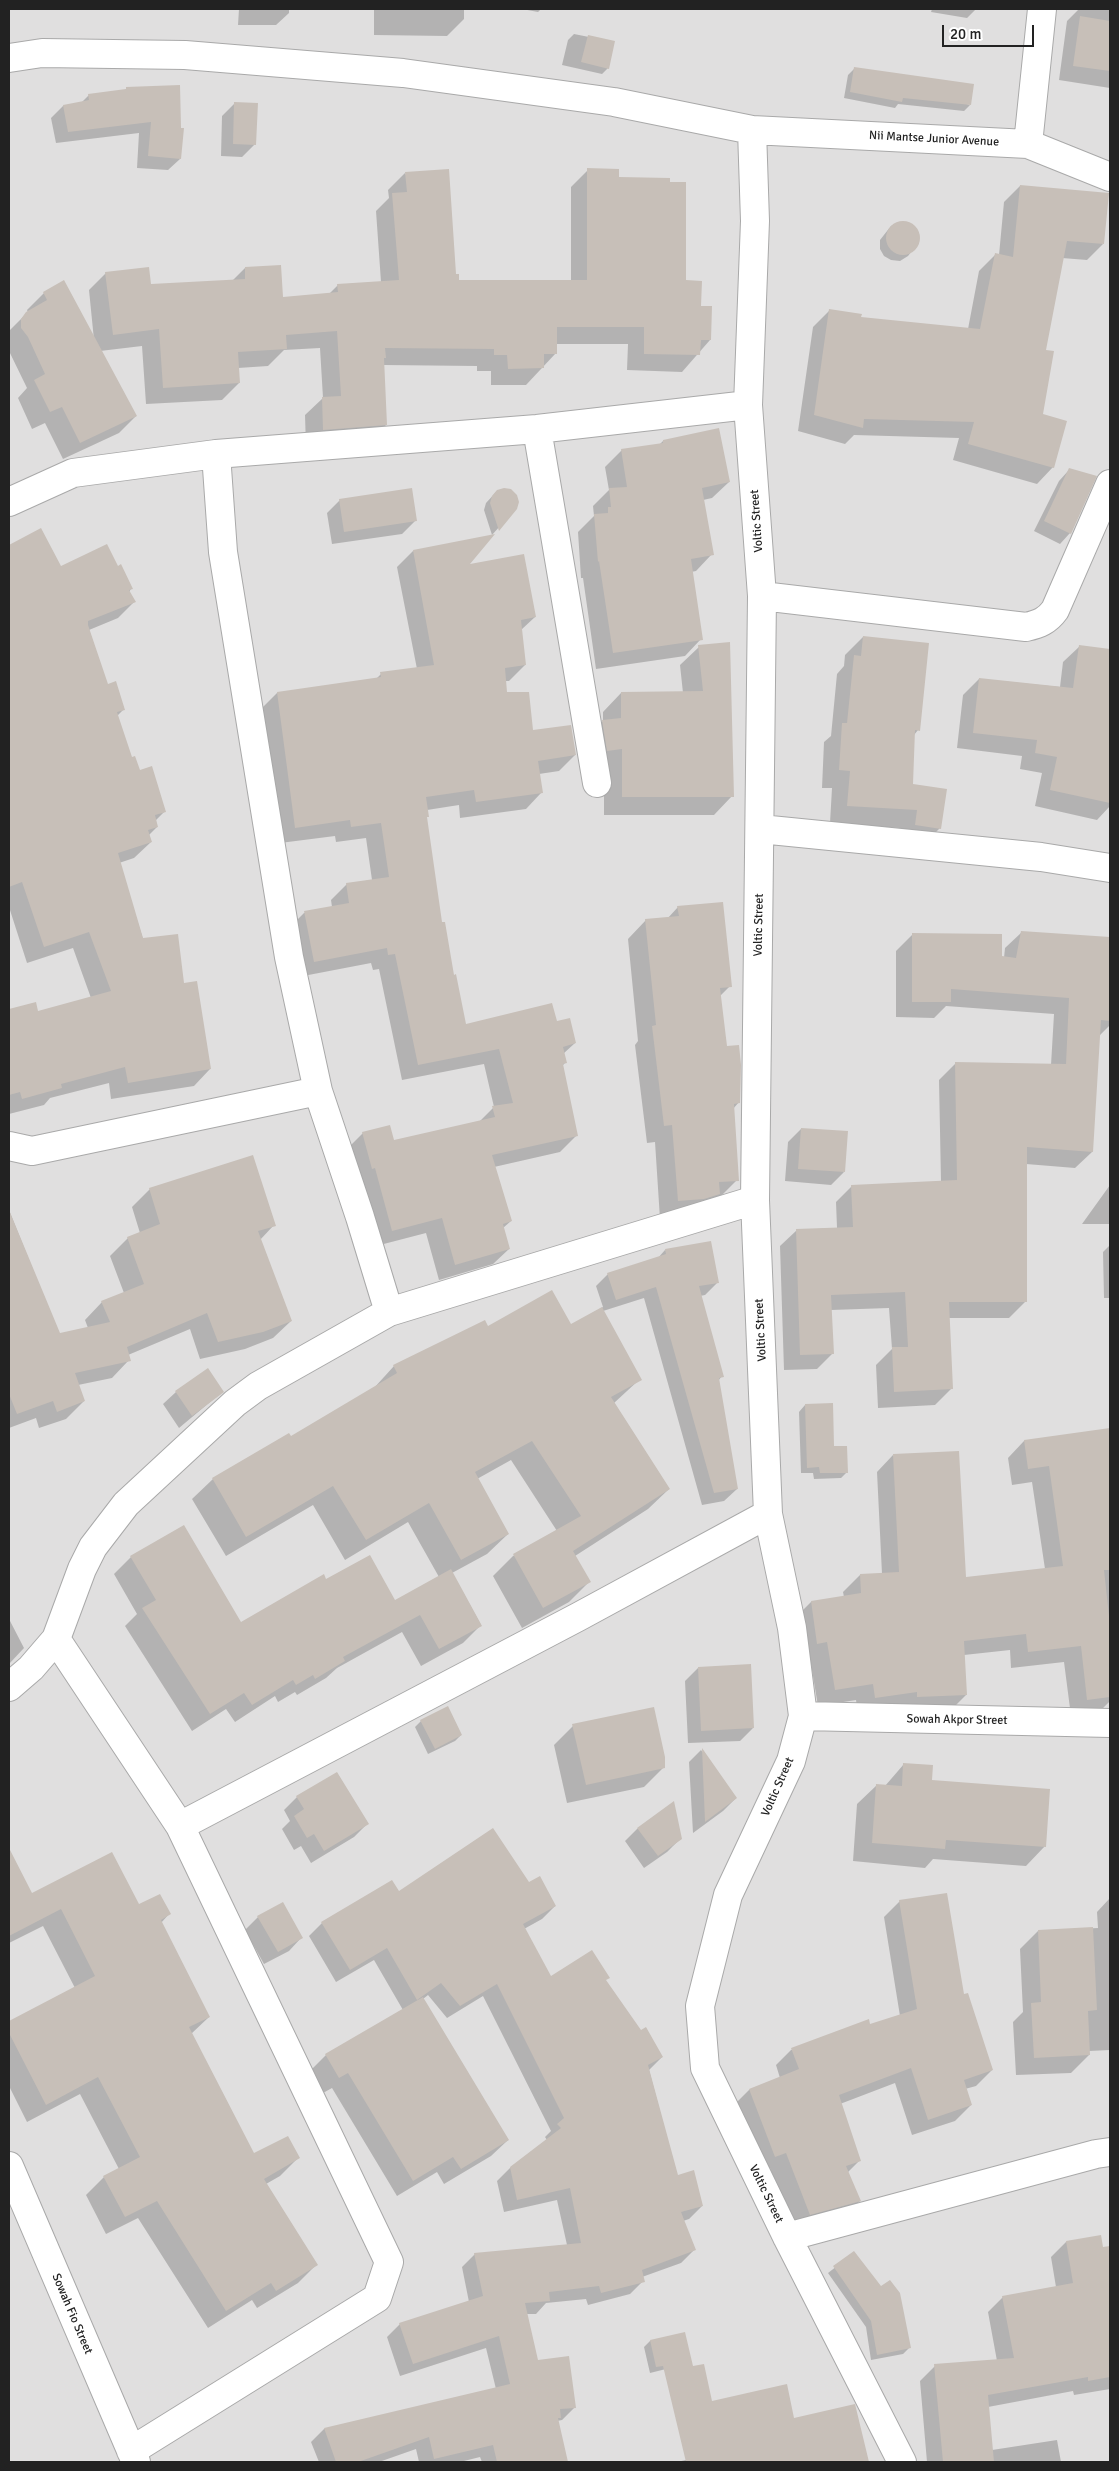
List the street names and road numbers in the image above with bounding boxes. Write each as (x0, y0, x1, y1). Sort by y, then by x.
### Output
street label: Nii Mantse Junior Avenue (869, 128, 999, 150)
street label: Voltic Street (748, 489, 766, 553)
street label: Voltic Street (751, 893, 767, 957)
street label: Voltic Street (752, 1298, 770, 1362)
street label: Sowah Akpor Street (906, 1712, 1008, 1728)
street label: Voltic Street (759, 1755, 797, 1819)
street label: Voltic Street (746, 2163, 786, 2225)
street label: Sowah Fio Street (49, 2271, 95, 2357)

